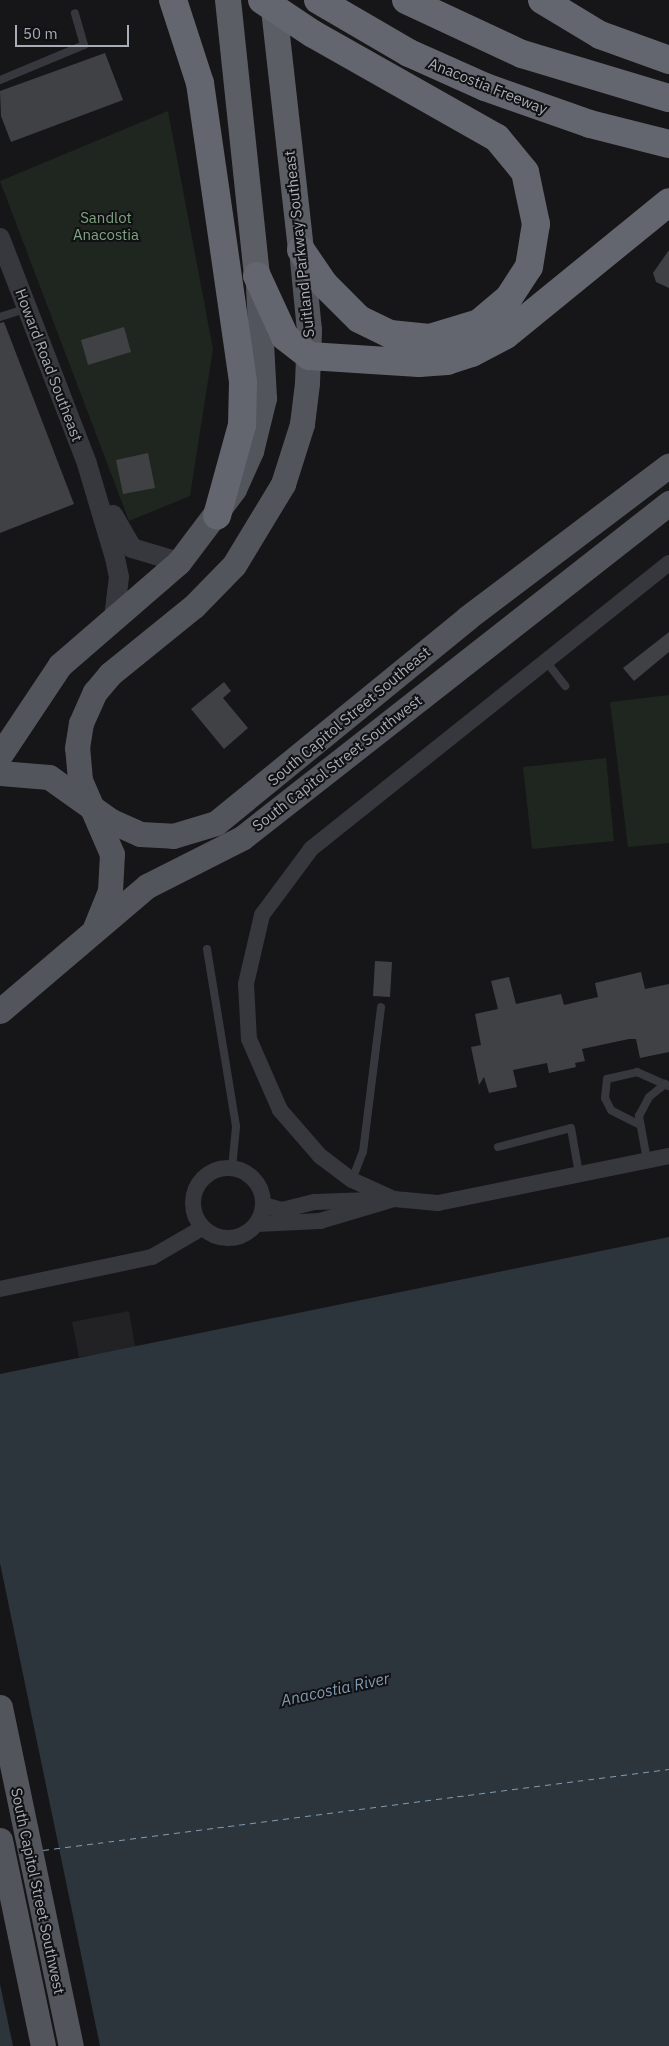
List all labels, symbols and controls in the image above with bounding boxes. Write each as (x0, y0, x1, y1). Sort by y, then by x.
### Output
scale bar (18, 15, 131, 47)
text: 50 m (23, 24, 58, 43)
street label: Anacostia Freeway (426, 54, 550, 118)
street label: Suitland Parkway Southeast (280, 150, 318, 338)
park label: Sandlot Anacostia (73, 208, 139, 243)
street label: Howard Road Southeast (12, 286, 86, 444)
street label: South Capitol Street Southeast (264, 643, 434, 789)
street label: South Capitol Street Southwest (249, 691, 425, 835)
water label: Anacostia River (279, 1668, 391, 1710)
street label: South Capitol Street Southwest (7, 1786, 69, 1996)

